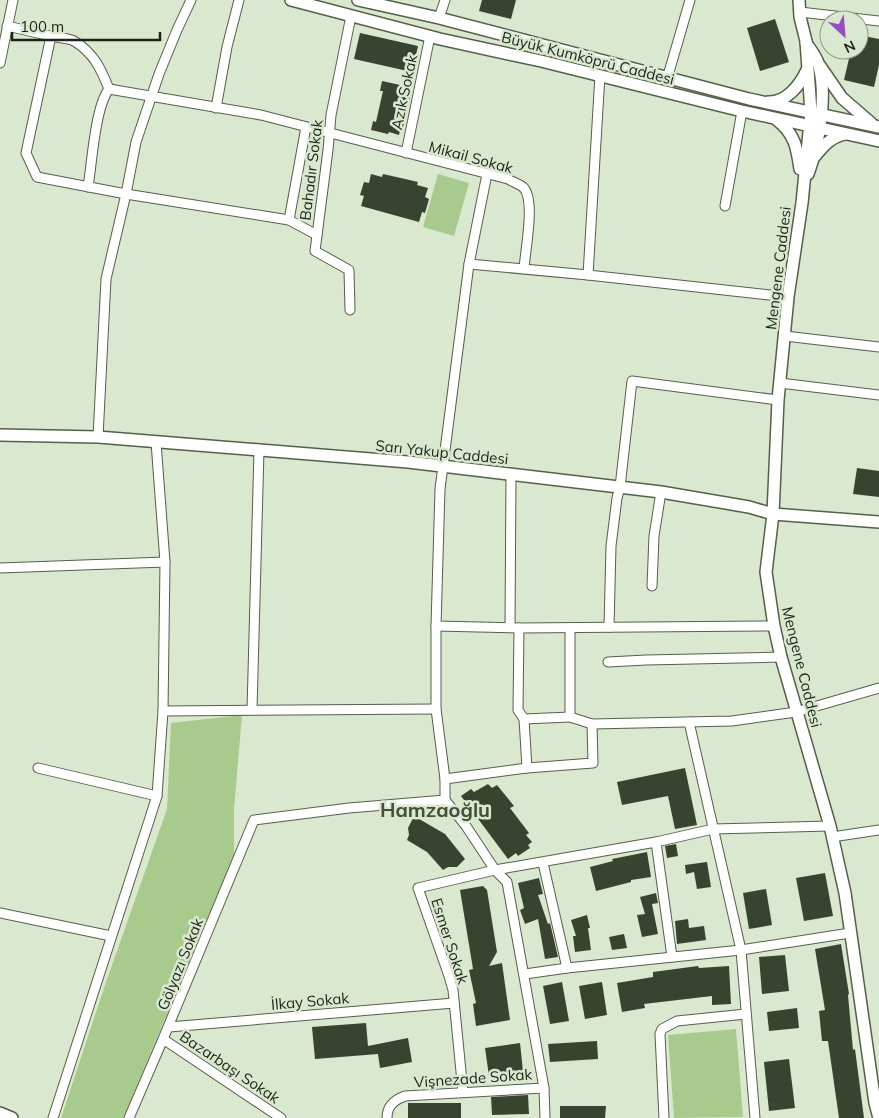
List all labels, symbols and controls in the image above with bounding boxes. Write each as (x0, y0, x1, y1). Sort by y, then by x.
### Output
scale bar (12, 10, 160, 42)
north arrow (819, 10, 869, 60)
text: 100 m (20, 17, 64, 36)
street label: Büyük Kumköprü Caddesi (500, 27, 676, 89)
text: N (841, 36, 858, 57)
street label: Azık Sokak (387, 52, 421, 131)
street label: Bahadır Sokak (295, 118, 327, 221)
street label: Mikail Sokak (427, 137, 515, 177)
street label: Mengene Caddesi (761, 205, 795, 331)
street label: Sarı Yakup Caddesi (375, 436, 509, 468)
street label: Mengene Caddesi (778, 605, 826, 729)
district label: Hamzaoğlu (380, 797, 490, 822)
street label: Esmer Sokak (427, 896, 473, 987)
street label: Gölyazı Sokak (153, 915, 207, 1013)
street label: İlkay Sokak (270, 988, 350, 1014)
street label: Bazarbaşı Sokak (176, 1027, 284, 1108)
street label: Vişnezade Sokak (413, 1064, 533, 1092)

